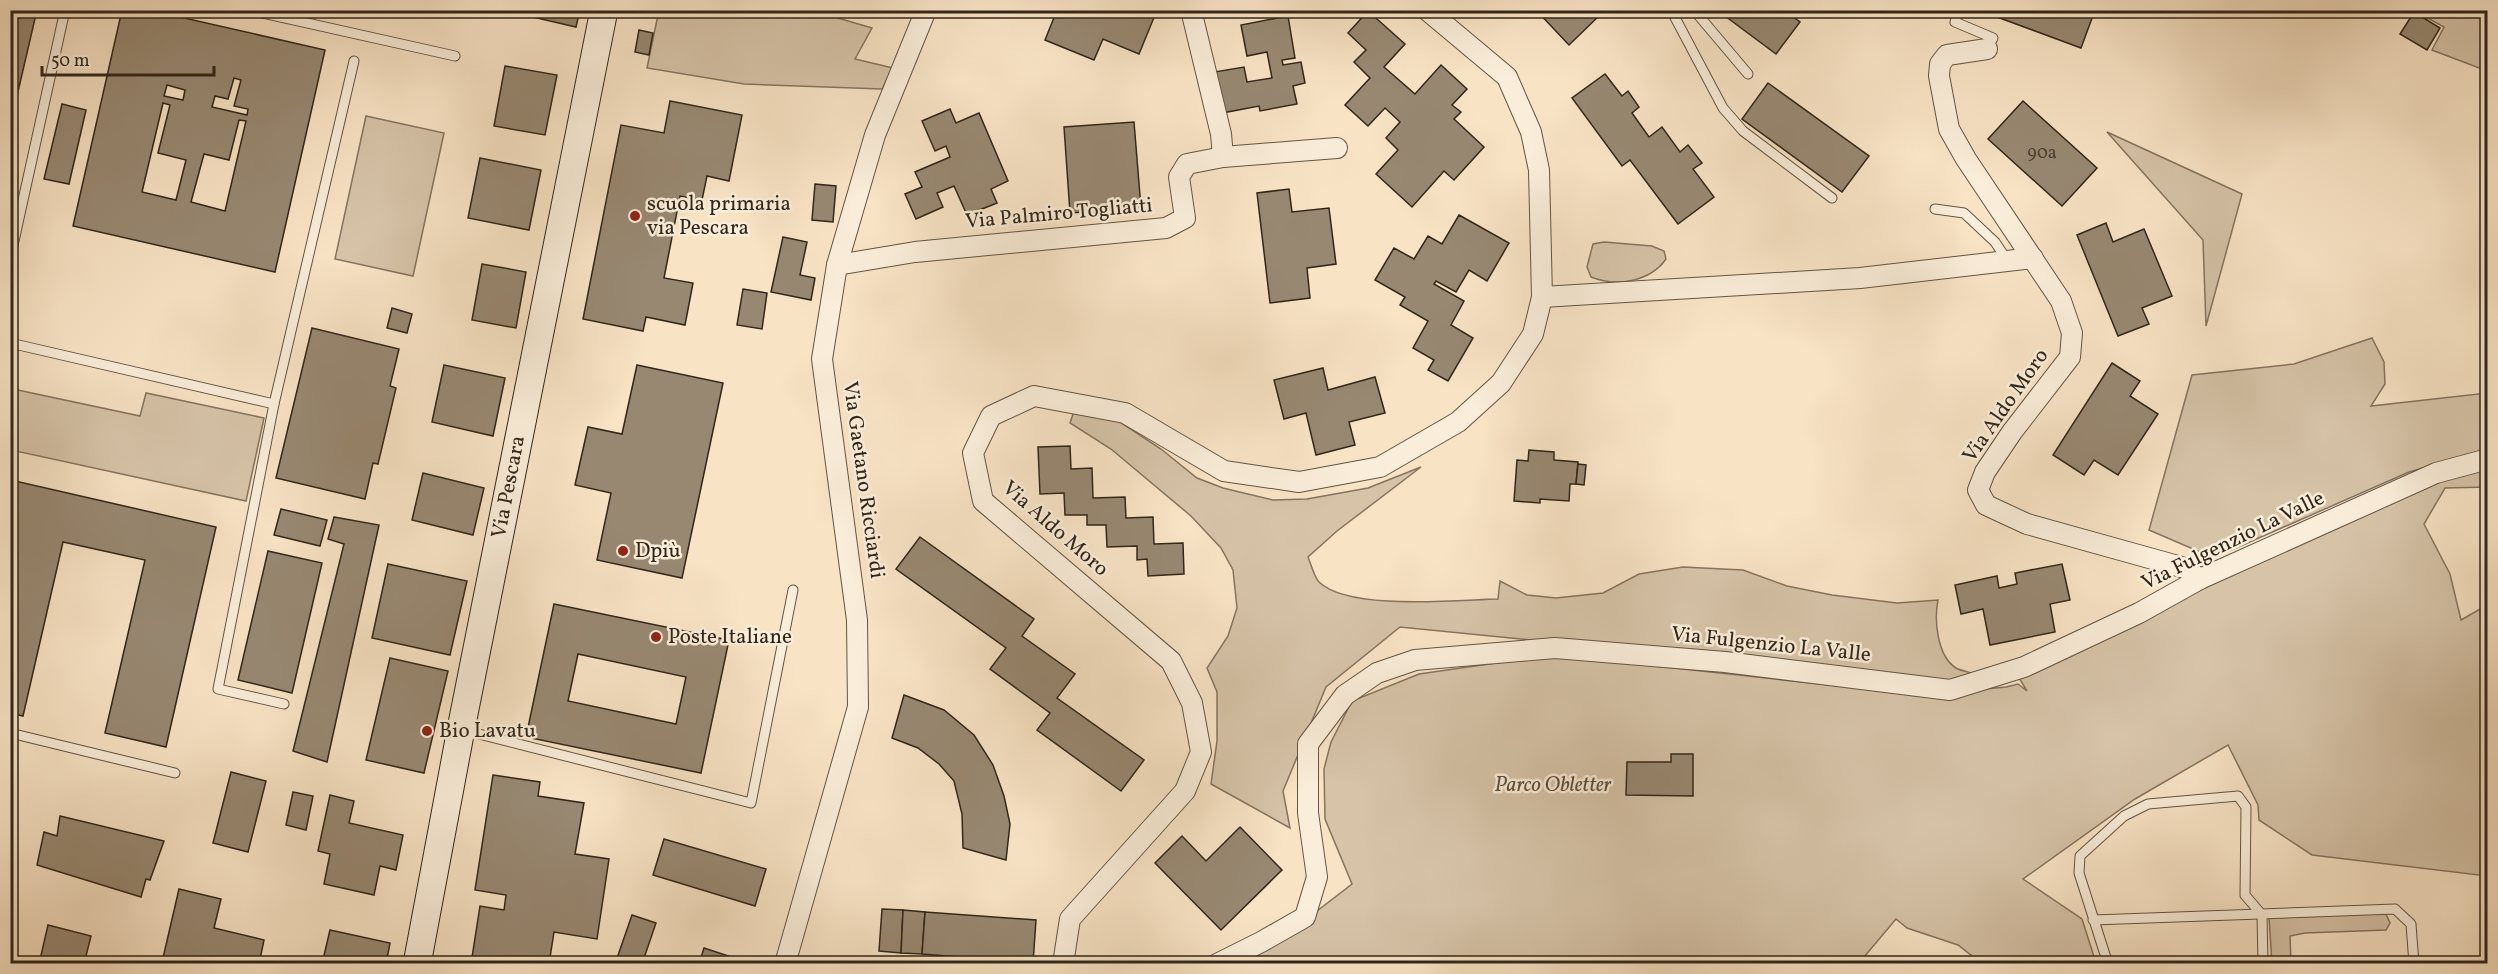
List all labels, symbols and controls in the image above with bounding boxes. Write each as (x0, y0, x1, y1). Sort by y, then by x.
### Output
scale bar (42, 39, 214, 77)
text: 50 m (51, 49, 90, 74)
house number: 90a (2027, 141, 2057, 166)
place label: scuola primaria via Pescara (647, 190, 791, 243)
street label: Via Palmiro Togliatti (964, 191, 1154, 237)
marker: scuola primaria via Pescara (628, 209, 642, 223)
street label: Via Aldo Moro (1956, 343, 2056, 469)
street label: Via Gaetano Ricciardi (835, 379, 891, 581)
street label: Via Pescara (485, 433, 533, 541)
street label: Via Aldo Moro (995, 474, 1115, 584)
street label: Via Fulgenzio La Valle (2137, 484, 2329, 598)
place label: Dpiù (635, 537, 681, 566)
marker: Dpiù (616, 544, 630, 558)
street label: Via Fulgenzio La Valle (1670, 620, 1872, 670)
place label: Poste Italiane (668, 623, 792, 652)
marker: Poste Italiane (649, 630, 663, 644)
place label: Bio Lavatu (439, 717, 536, 746)
marker: Bio Lavatu (420, 724, 434, 738)
park label: Parco Obletter (1495, 771, 1612, 800)

